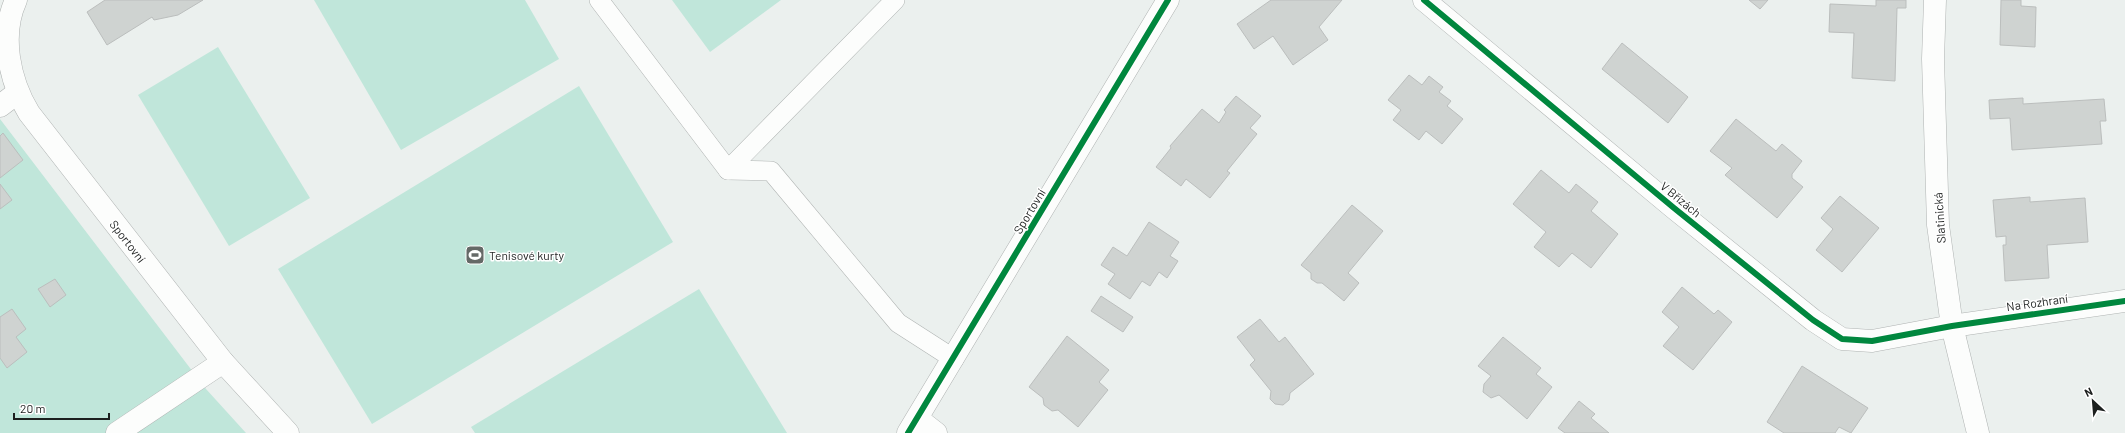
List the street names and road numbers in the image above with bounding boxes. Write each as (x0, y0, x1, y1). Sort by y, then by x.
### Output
street label: V Břízách (1658, 178, 1704, 220)
street label: Sportovní (1010, 186, 1048, 236)
street label: Slatinická (1930, 192, 1948, 244)
street label: Sportovní (107, 217, 149, 265)
street label: Na Rozhraní (2005, 291, 2069, 313)

